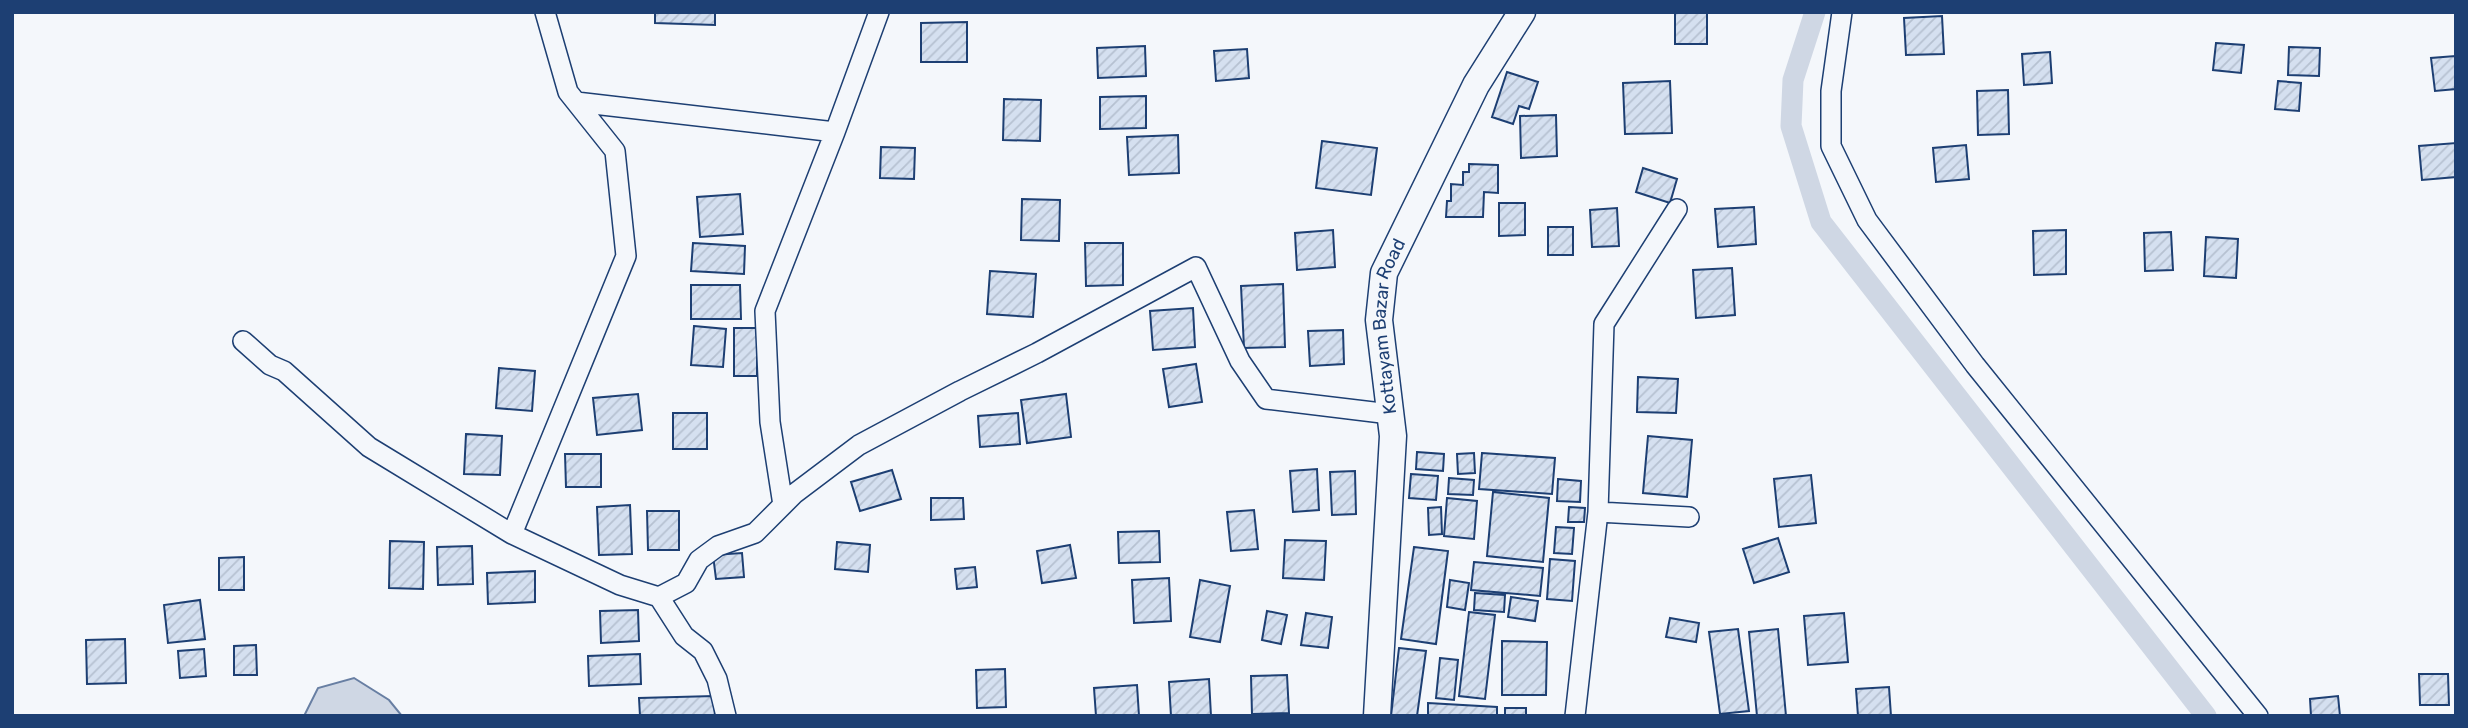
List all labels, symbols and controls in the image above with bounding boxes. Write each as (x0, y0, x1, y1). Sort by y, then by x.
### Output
street label: Kottayam Bazar Road (1368, 235, 1410, 415)

